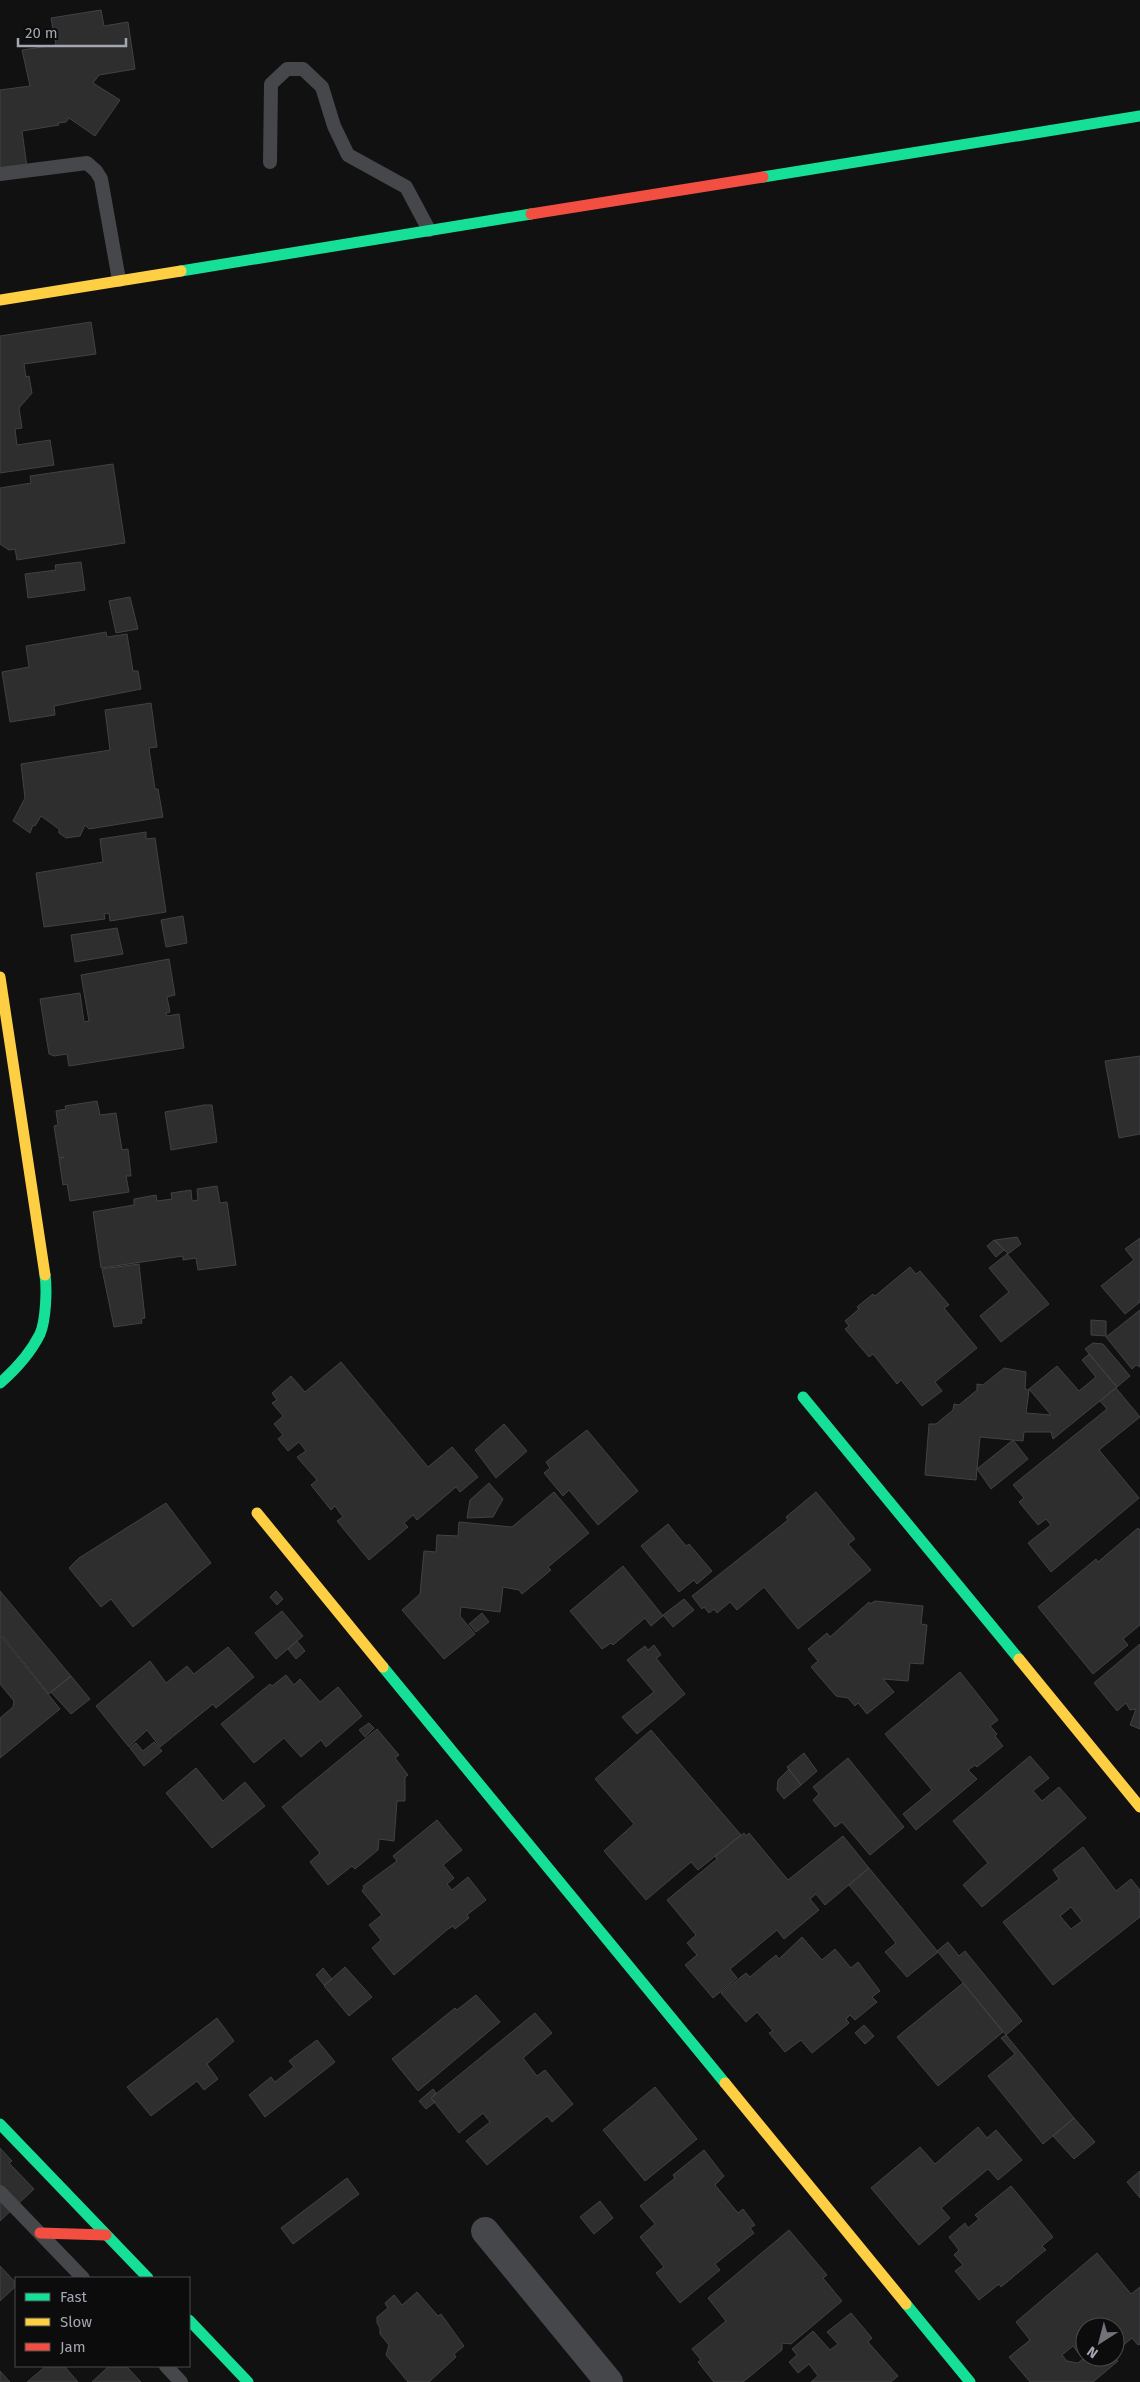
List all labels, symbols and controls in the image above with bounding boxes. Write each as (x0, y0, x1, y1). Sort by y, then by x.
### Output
scale bar (18, 15, 125, 47)
text: 20 m (25, 24, 58, 42)
legend (15, 2277, 190, 2367)
text: Fast (60, 2288, 87, 2306)
text: Slow (60, 2313, 92, 2331)
north arrow (1075, 2317, 1125, 2367)
text: Jam (60, 2338, 86, 2356)
text: N (1084, 2343, 1101, 2362)

